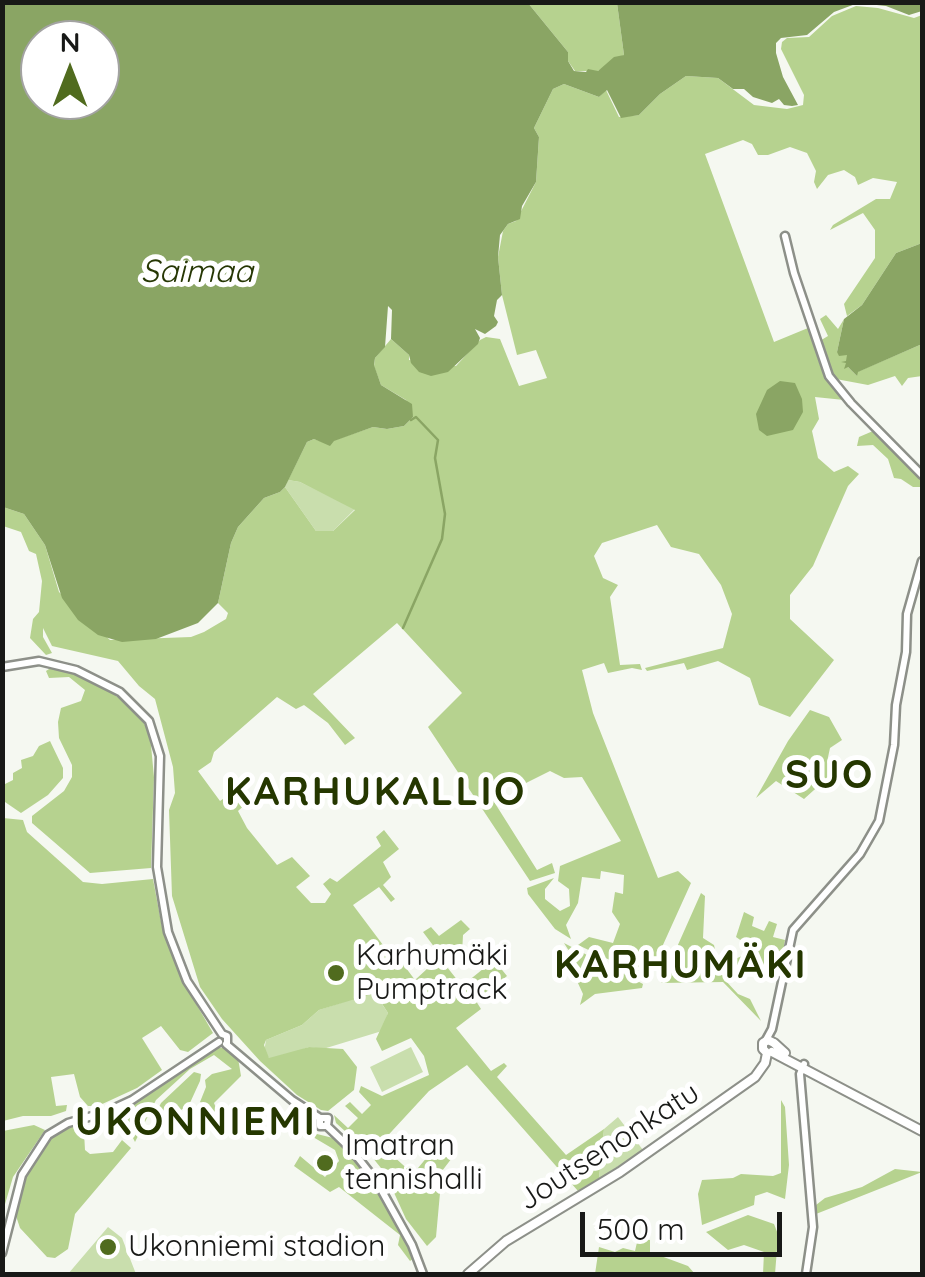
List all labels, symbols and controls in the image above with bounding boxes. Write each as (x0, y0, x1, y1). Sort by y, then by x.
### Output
north arrow (20, 20, 120, 120)
text: N (60, 24, 80, 59)
water label: Saimaa (141, 253, 253, 291)
district label: SUO (785, 752, 875, 800)
district label: KARHUKALLIO (225, 769, 527, 817)
place label: Karhumäki Pumptrack (356, 938, 508, 1008)
district label: KARHUMÄKI (554, 942, 808, 990)
marker: Karhumäki Pumptrack (325, 962, 347, 984)
street label: Joutsenonkatu (512, 1075, 706, 1219)
district label: UKONNIEMI (75, 1099, 317, 1147)
place label: Imatran tennishalli (345, 1128, 483, 1198)
marker: Imatran tennishalli (314, 1152, 336, 1174)
scale bar (585, 1192, 788, 1254)
text: 500 m (597, 1210, 685, 1248)
place label: Ukonniemi stadion (128, 1229, 385, 1265)
marker: Ukonniemi stadion (97, 1236, 119, 1258)

